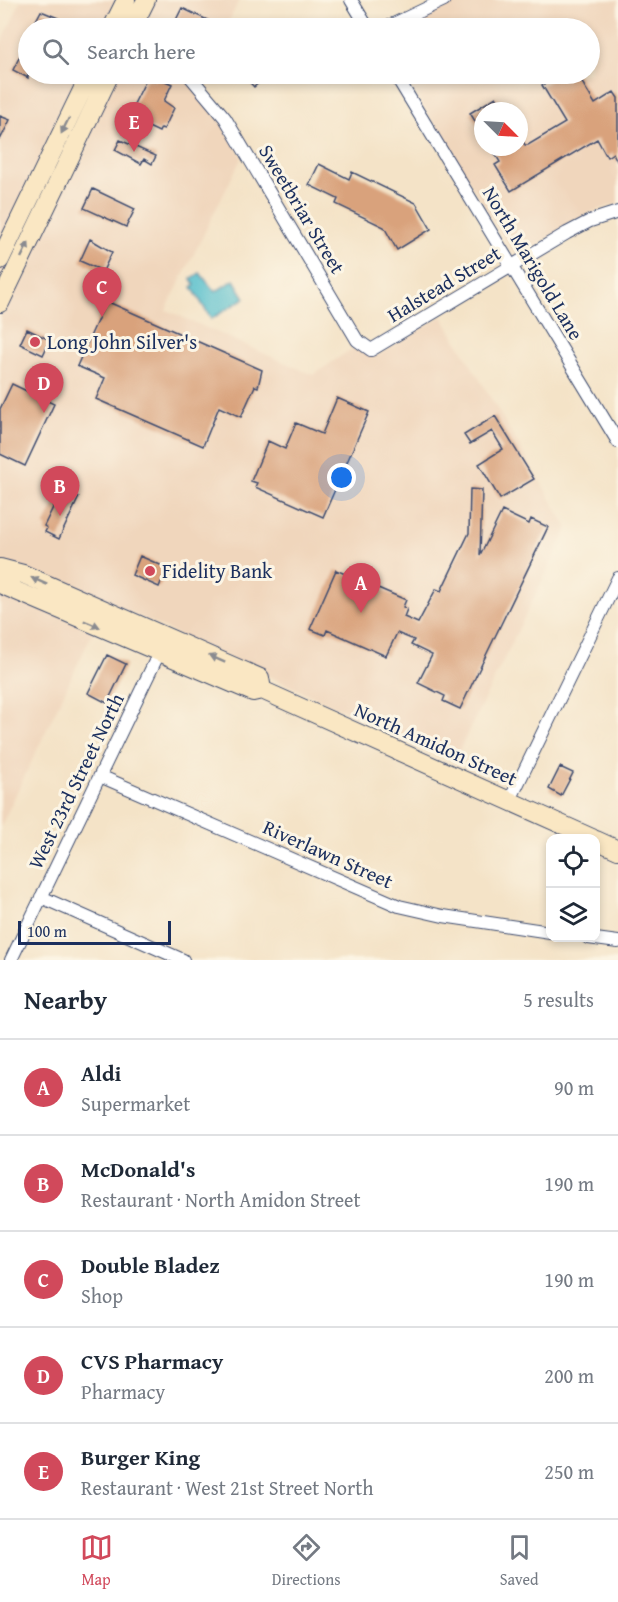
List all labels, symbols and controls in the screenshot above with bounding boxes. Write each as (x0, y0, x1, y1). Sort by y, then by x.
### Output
search box (18, 18, 600, 84)
icon: search (39, 35, 72, 68)
text: Search here (87, 35, 196, 67)
pin: E (114, 102, 154, 152)
north arrow (474, 102, 528, 156)
one-way arrow (60, 118, 69, 135)
street label: Sweetbriar Street (252, 139, 353, 279)
street label: North Marigold Lane (476, 180, 591, 345)
street label: Halstead Street (381, 238, 506, 329)
one-way arrow (21, 242, 30, 259)
pin: C (82, 268, 122, 317)
place label: Long John Silver's (47, 327, 197, 356)
marker: Long John Silver's (28, 335, 42, 349)
pin: D (24, 364, 63, 413)
your location (327, 463, 356, 492)
pin: B (40, 466, 80, 516)
place label: Fidelity Bank (162, 556, 273, 585)
marker: Fidelity Bank (143, 564, 157, 578)
pin: A (342, 564, 380, 613)
one-way arrow (29, 576, 47, 586)
one-way arrow (83, 620, 101, 629)
one-way arrow (209, 655, 226, 664)
street label: West 23rd Street North (20, 688, 131, 874)
street label: North Amidon Street (350, 695, 522, 792)
street label: Riverlawn Street (259, 812, 398, 895)
map controls (546, 834, 600, 942)
button: locate (546, 834, 600, 888)
button: layers (546, 888, 600, 942)
scale bar (18, 918, 171, 946)
text: 100 m (27, 919, 67, 943)
text: Nearby (24, 980, 107, 1019)
text: 5 results (523, 985, 594, 1014)
text: Aldi (81, 1057, 121, 1089)
text: A (37, 1073, 50, 1102)
text: 90 m (554, 1073, 594, 1102)
text: Supermarket (81, 1089, 190, 1118)
text: McDonald's (81, 1153, 195, 1185)
text: B (37, 1169, 50, 1198)
text: 190 m (544, 1169, 594, 1198)
text: Restaurant · North Amidon Street (81, 1185, 361, 1214)
text: Double Bladez (81, 1249, 220, 1281)
text: C (38, 1265, 49, 1294)
text: 190 m (544, 1265, 594, 1294)
text: Shop (81, 1281, 123, 1310)
text: CVS Pharmacy (81, 1345, 223, 1377)
text: D (37, 1361, 50, 1390)
text: 200 m (544, 1361, 594, 1390)
text: Pharmacy (81, 1377, 165, 1406)
text: Burger King (81, 1441, 200, 1473)
text: E (38, 1457, 49, 1486)
text: 250 m (544, 1457, 594, 1486)
text: Restaurant · West 21st Street North (81, 1473, 374, 1502)
tab: Map (80, 1531, 113, 1591)
tab: Directions (272, 1531, 341, 1591)
tab: Saved (500, 1531, 538, 1591)

